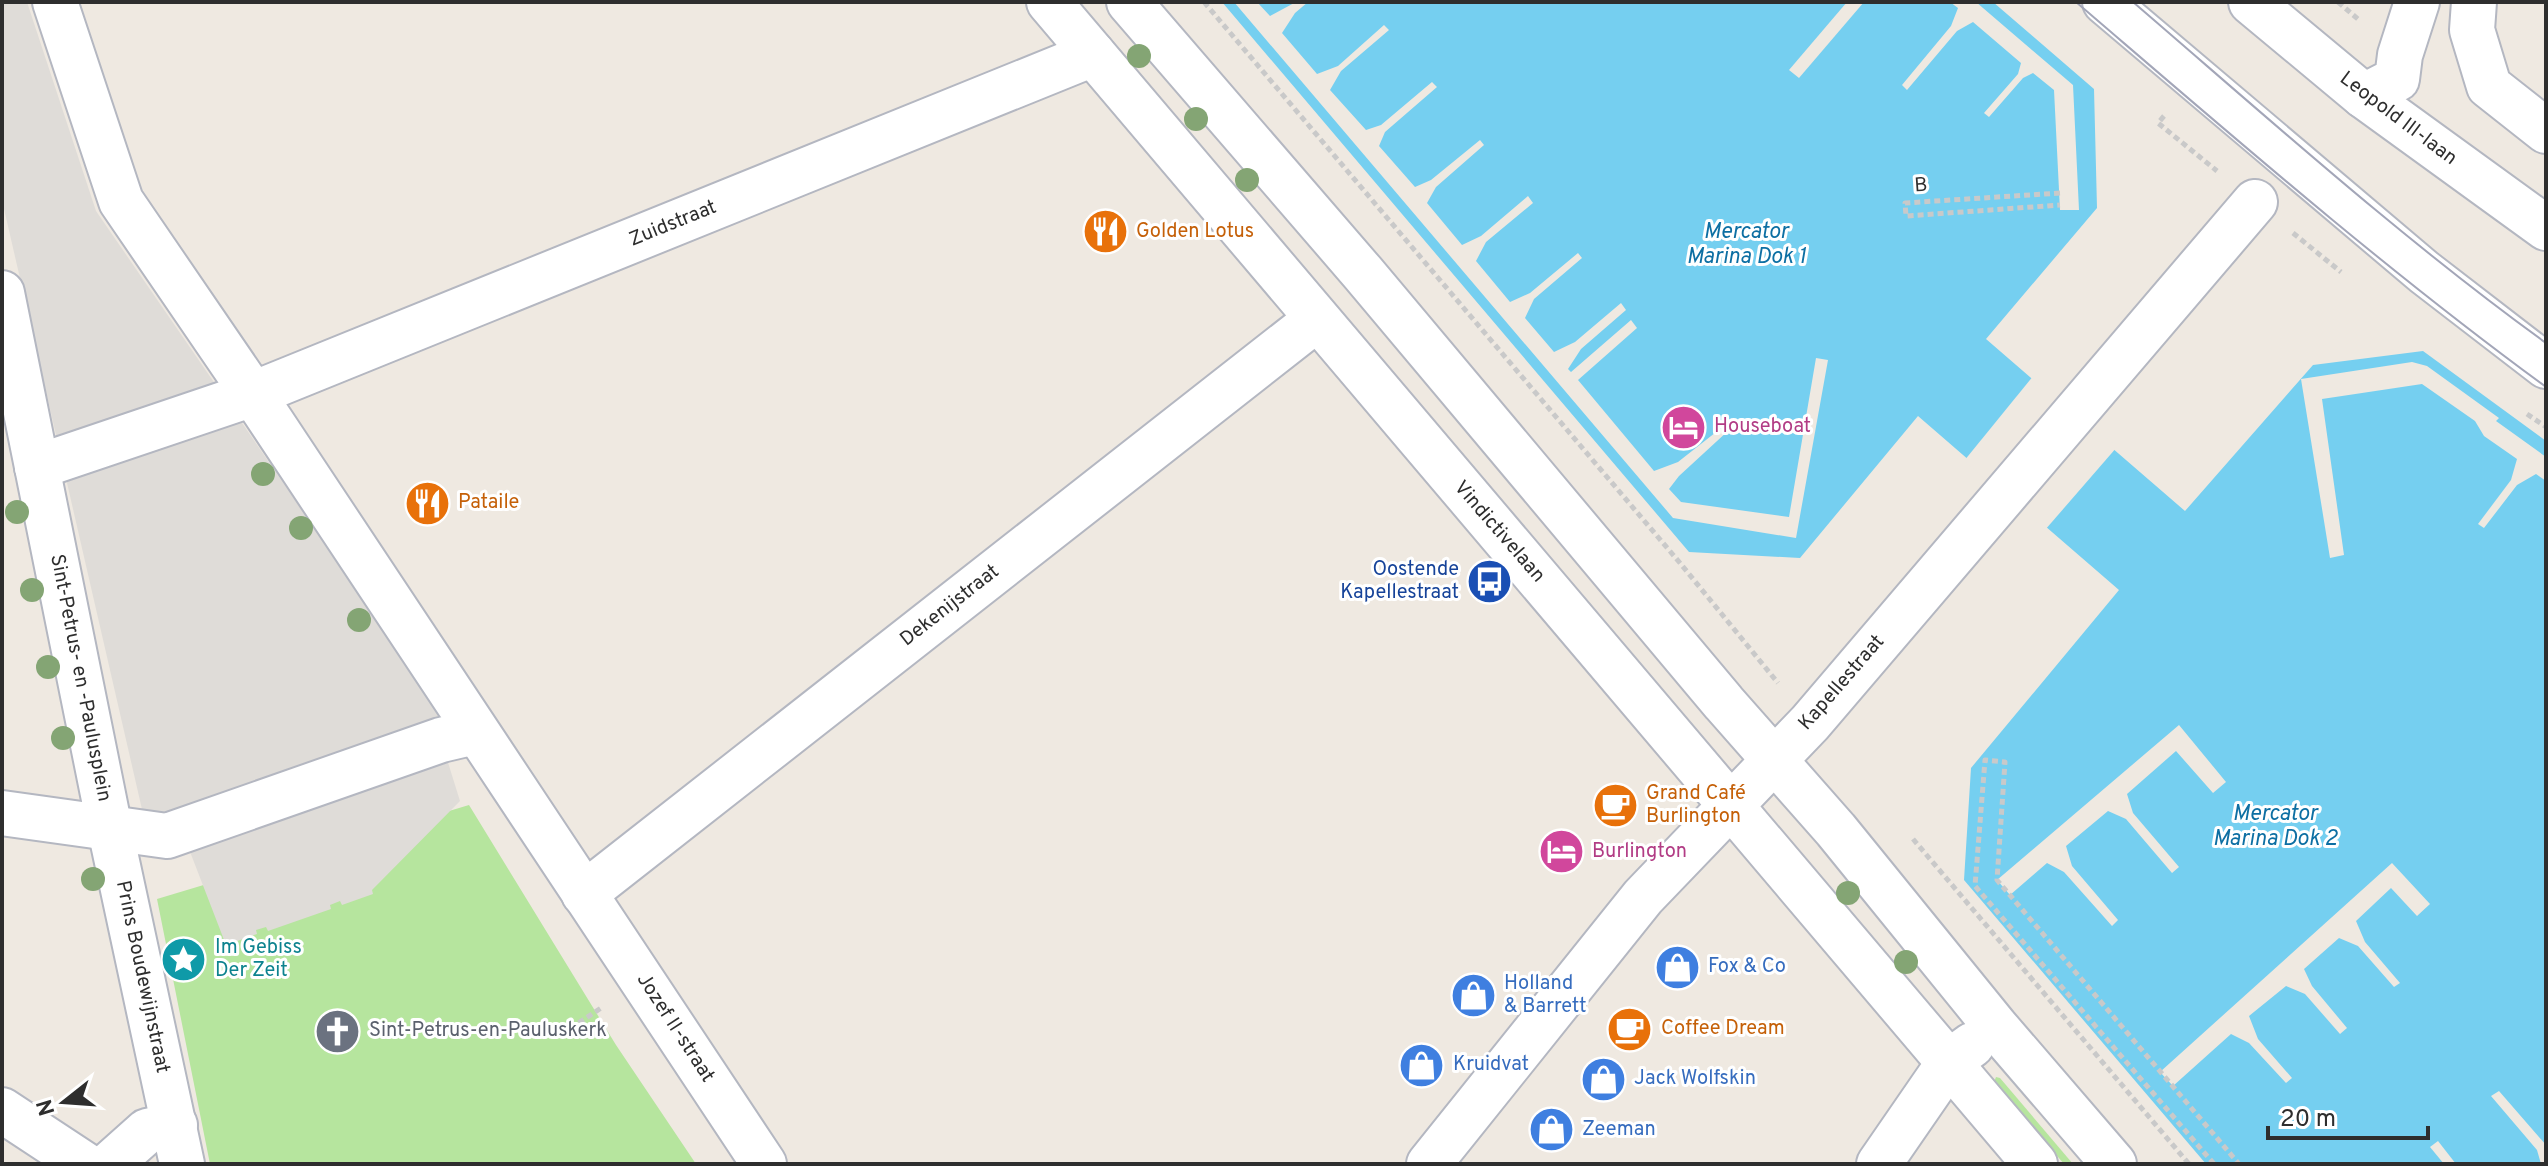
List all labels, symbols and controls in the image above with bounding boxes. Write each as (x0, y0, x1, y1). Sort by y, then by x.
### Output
street label: Leopold III-laan (2334, 66, 2462, 172)
street label: B (1914, 173, 1928, 199)
street label: Zuidstraat (625, 195, 721, 253)
restaurant icon: Golden Lotus (1081, 208, 1129, 256)
place label: Golden Lotus (1136, 219, 1254, 245)
water label: Mercator Marina Dok 1 (1686, 219, 1806, 271)
hotel icon: Houseboat (1659, 403, 1707, 451)
place label: Houseboat (1714, 414, 1811, 440)
street label: Vindictivelaan (1448, 476, 1550, 588)
restaurant icon: Pataile (403, 479, 451, 527)
place label: Pataile (458, 490, 519, 516)
street label: Sint-Petrus- en -Paulusplein (43, 552, 117, 804)
place label: Oostende Kapellestraat (1340, 557, 1459, 606)
bus stop icon: Oostende Kapellestraat (1466, 557, 1514, 605)
street label: Dekenijstraat (895, 559, 1005, 653)
street label: Kapellestraat (1793, 630, 1891, 736)
cafe icon: Grand Café Burlington (1591, 781, 1639, 829)
place label: Grand Café Burlington (1646, 781, 1746, 830)
water label: Mercator Marina Dok 2 (2213, 801, 2339, 853)
hotel icon: Burlington (1537, 828, 1585, 876)
place label: Burlington (1592, 839, 1687, 865)
street label: Prins Boudewijnstraat (109, 878, 175, 1076)
place label: Im Gebiss Der Zeit (215, 935, 302, 984)
place icon: Im Gebiss Der Zeit (160, 936, 208, 984)
shop icon: Fox & Co (1653, 943, 1701, 991)
place label: Fox & Co (1708, 954, 1786, 980)
street label: Jozef II-straat (630, 968, 720, 1088)
shop icon: Holland & Barrett (1449, 971, 1497, 1019)
place label: Holland & Barrett (1504, 971, 1587, 1020)
cafe icon: Coffee Dream (1606, 1005, 1654, 1053)
church icon: Sint-Petrus-en-Pauluskerk (314, 1007, 362, 1055)
place label: Coffee Dream (1661, 1016, 1785, 1042)
place label: Sint-Petrus-en-Pauluskerk (369, 1018, 607, 1044)
shop icon: Kruidvat (1398, 1041, 1446, 1089)
place label: Kruidvat (1453, 1052, 1529, 1078)
shop icon: Jack Wolfskin (1579, 1055, 1627, 1103)
north arrow (24, 1062, 104, 1142)
place label: Jack Wolfskin (1634, 1066, 1756, 1092)
scale bar (2268, 1090, 2428, 1140)
text: N (32, 1096, 62, 1119)
text: 20 m (2280, 1105, 2336, 1135)
shop icon: Zeeman (1527, 1106, 1575, 1154)
place label: Zeeman (1582, 1117, 1656, 1143)

